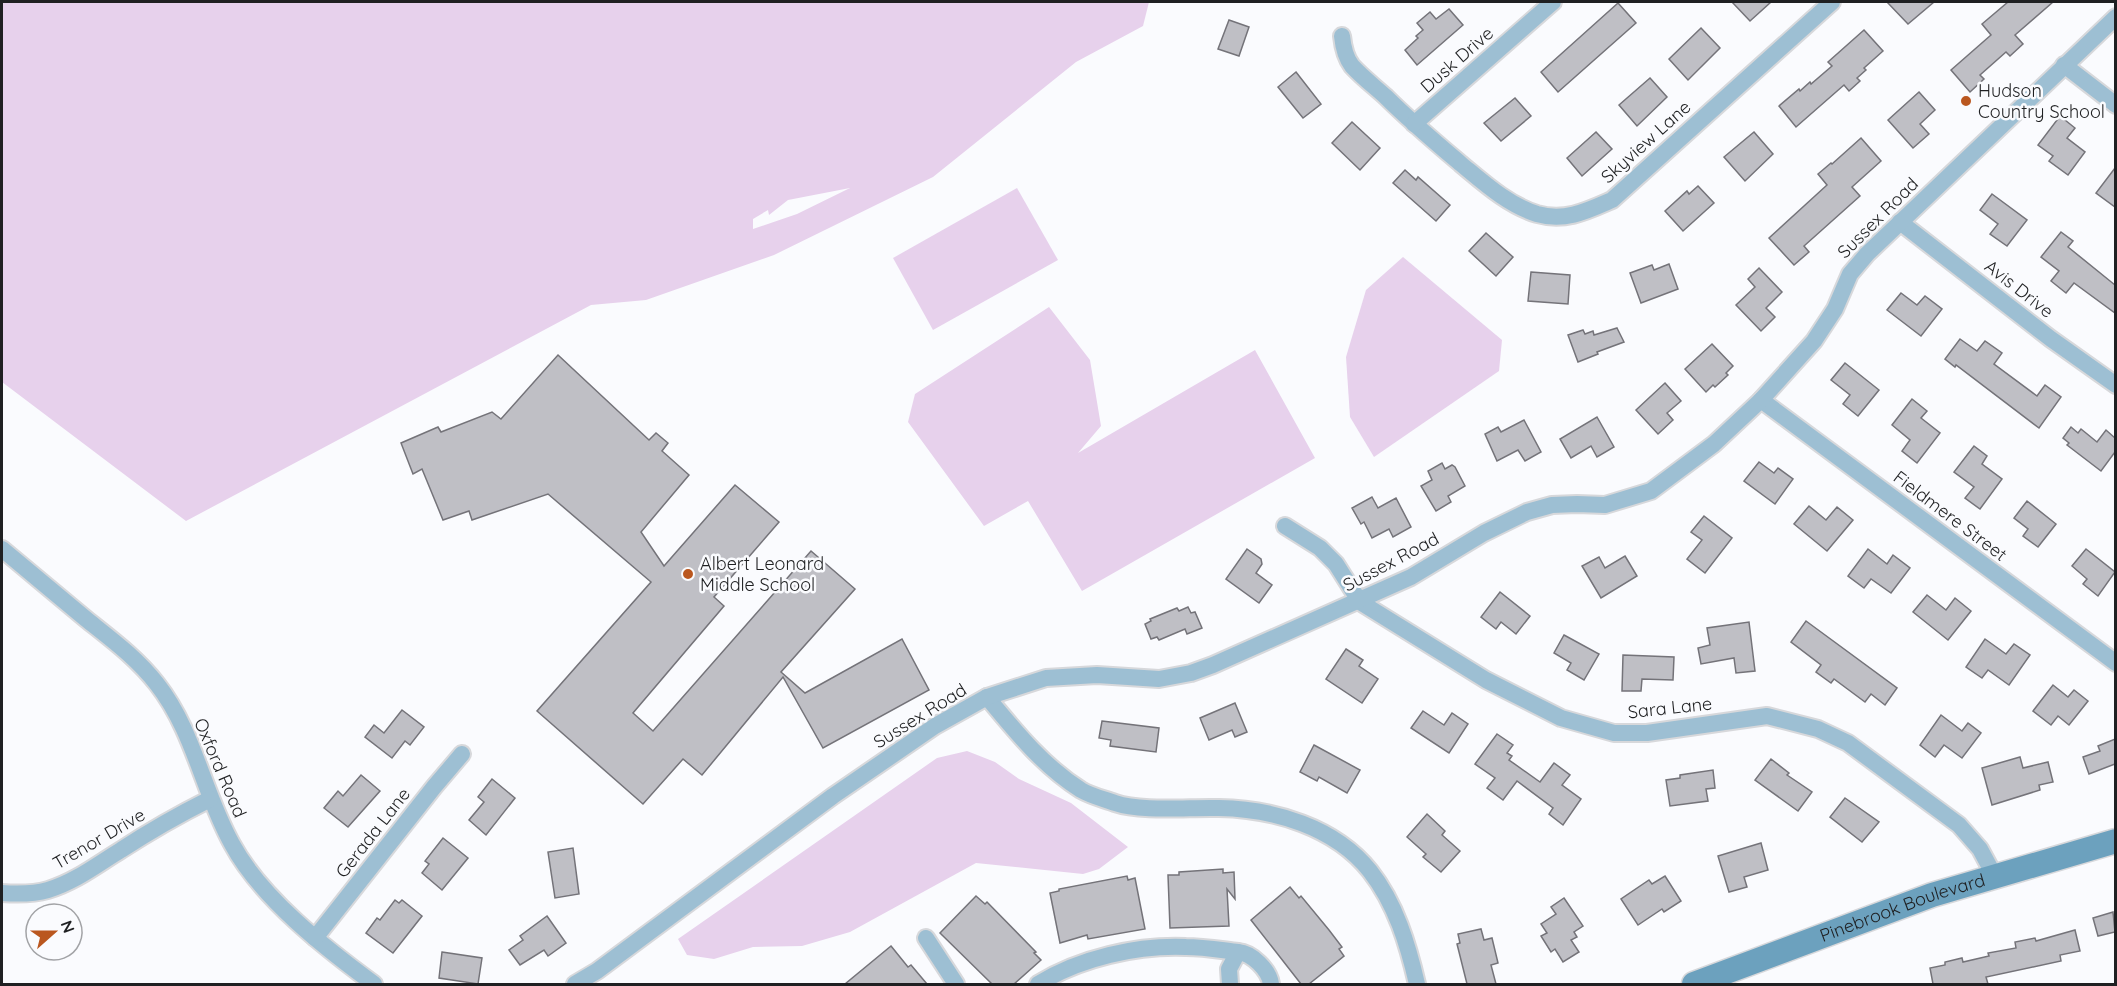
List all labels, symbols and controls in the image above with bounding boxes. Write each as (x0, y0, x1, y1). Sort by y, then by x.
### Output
street label: Dusk Drive (1415, 22, 1498, 98)
place label: Hudson Country School (1978, 79, 2105, 123)
marker: Hudson Country School (1959, 94, 1973, 108)
street label: Skyview Lane (1596, 95, 1695, 188)
street label: Sussex Road (1832, 172, 1923, 263)
street label: Avis Drive (1980, 255, 2058, 323)
street label: Fieldmere Street (1889, 465, 2012, 566)
street label: Sussex Road (1339, 527, 1443, 596)
place label: Albert Leonard Middle School (700, 552, 824, 596)
marker: Albert Leonard Middle School (681, 567, 695, 581)
street label: Sussex Road (869, 678, 971, 753)
street label: Sara Lane (1627, 692, 1713, 723)
street label: Oxford Road (189, 715, 252, 821)
street label: Gerada Lane (330, 783, 415, 882)
street label: Trenor Drive (48, 803, 149, 874)
street label: Pinebrook Boulevard (1816, 868, 1988, 947)
north arrow (24, 902, 84, 962)
text: N (57, 918, 79, 936)

